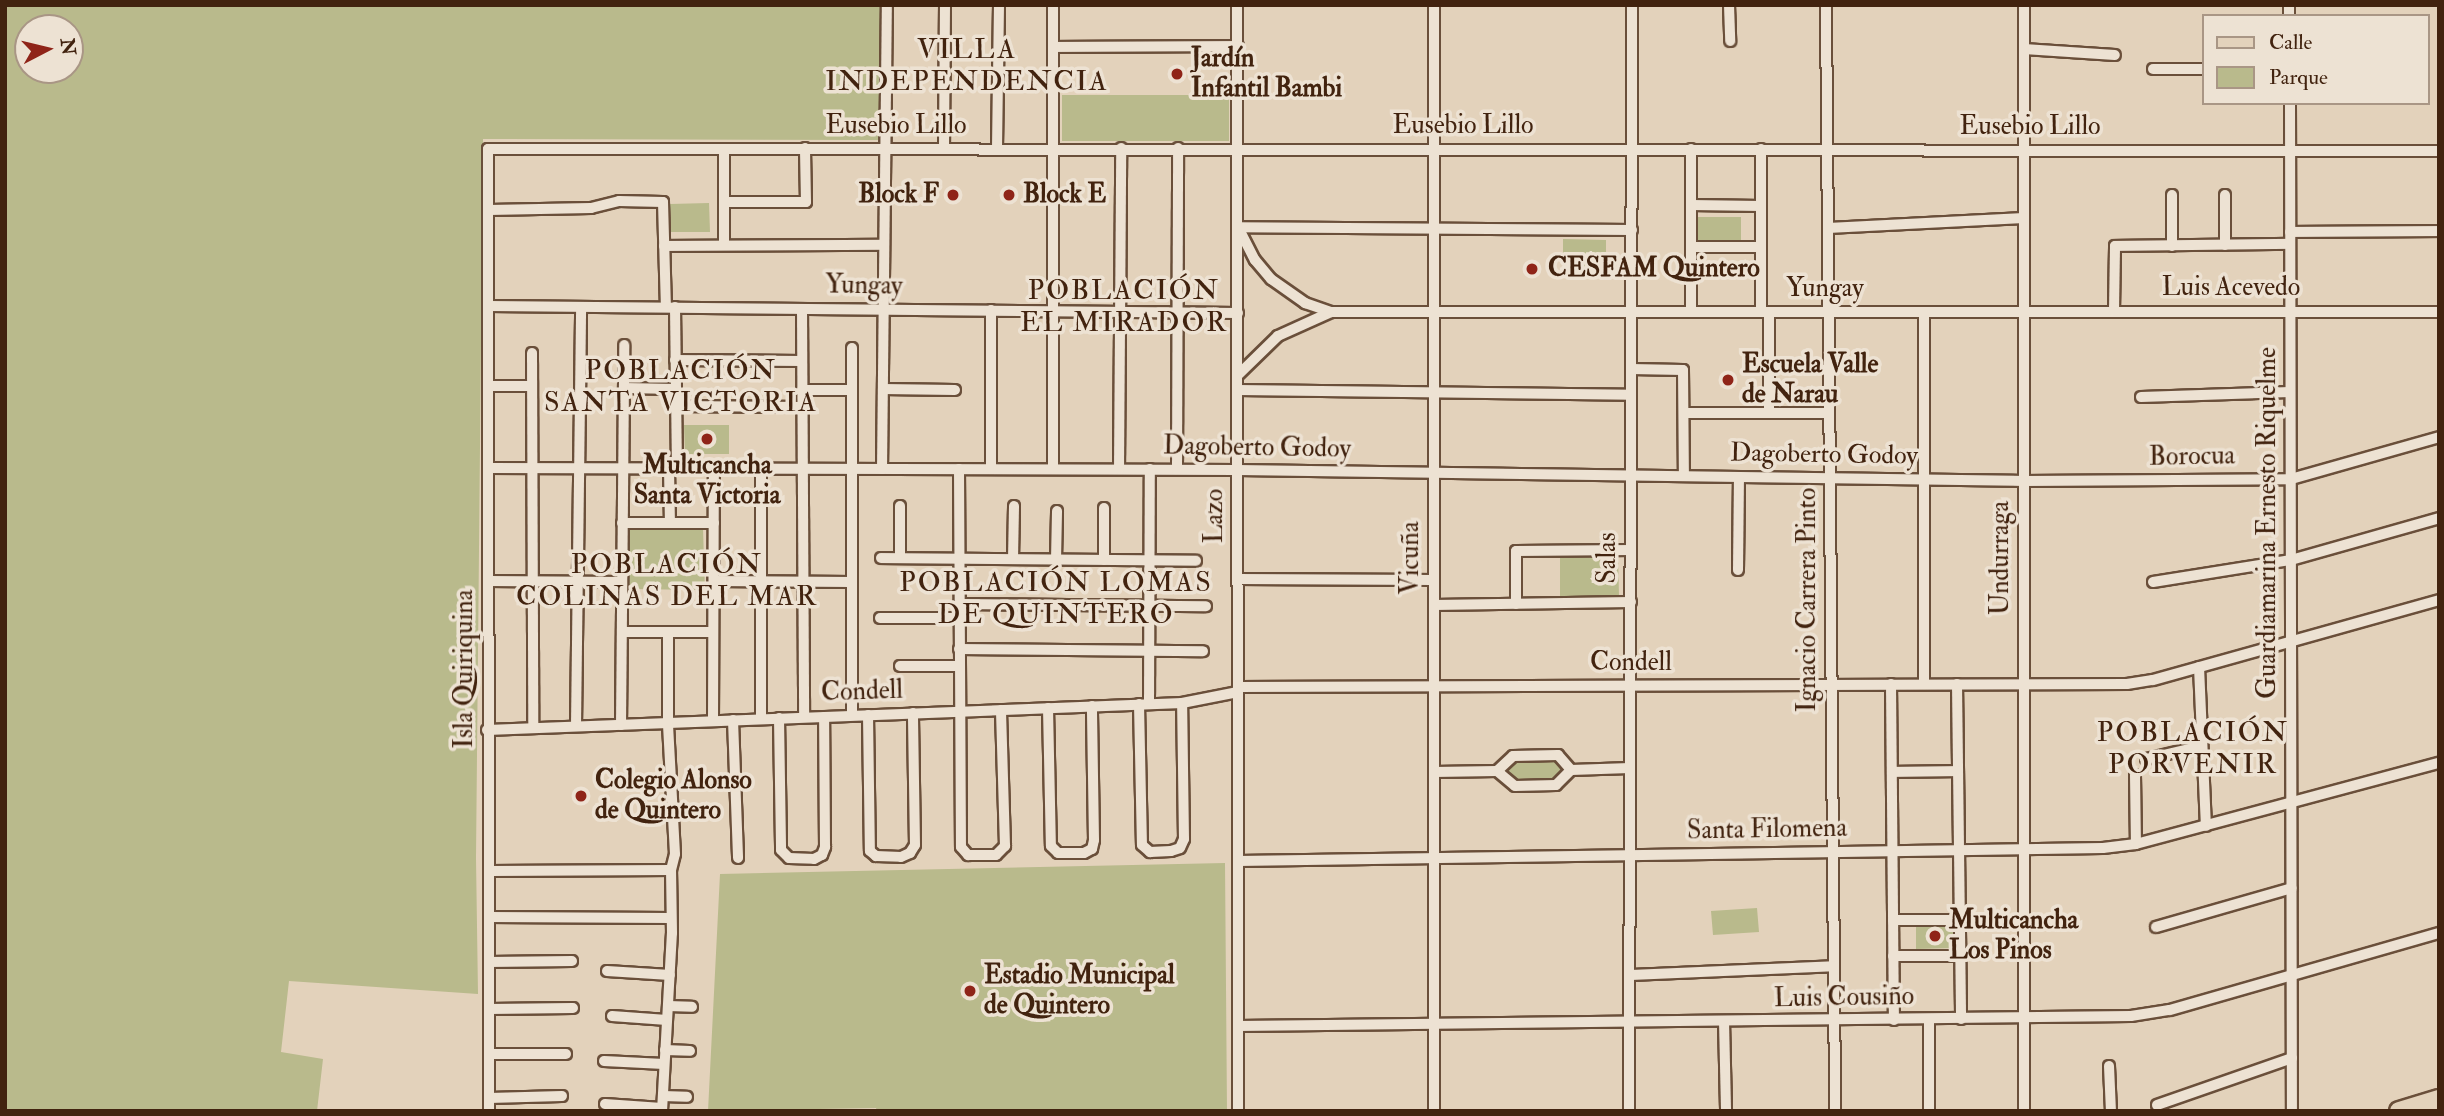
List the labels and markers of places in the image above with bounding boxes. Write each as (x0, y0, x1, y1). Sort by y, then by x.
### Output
place label: Jardín Infantil Bambi (1191, 43, 1342, 104)
marker: Jardín Infantil Bambi (1169, 66, 1185, 82)
place label: Block F (858, 179, 939, 211)
place label: Block E (1023, 179, 1106, 211)
marker: Block F (945, 187, 961, 203)
marker: Block E (1001, 187, 1017, 203)
place label: CESFAM Quintero (1548, 253, 1760, 285)
marker: CESFAM Quintero (1522, 259, 1542, 279)
place label: Escuela Valle de Narau (1742, 349, 1878, 410)
marker: Escuela Valle de Narau (1720, 372, 1736, 388)
marker: Multicancha Santa Victoria (699, 431, 715, 447)
place label: Multicancha Santa Victoria (634, 450, 780, 512)
place label: Colegio Alonso de Quintero (595, 765, 752, 826)
marker: Colegio Alonso de Quintero (573, 788, 589, 804)
place label: Multicancha Los Pinos (1949, 905, 2078, 967)
marker: Multicancha Los Pinos (1927, 928, 1943, 944)
place label: Estadio Municipal de Quintero (984, 960, 1175, 1021)
marker: Estadio Municipal de Quintero (962, 983, 978, 999)

